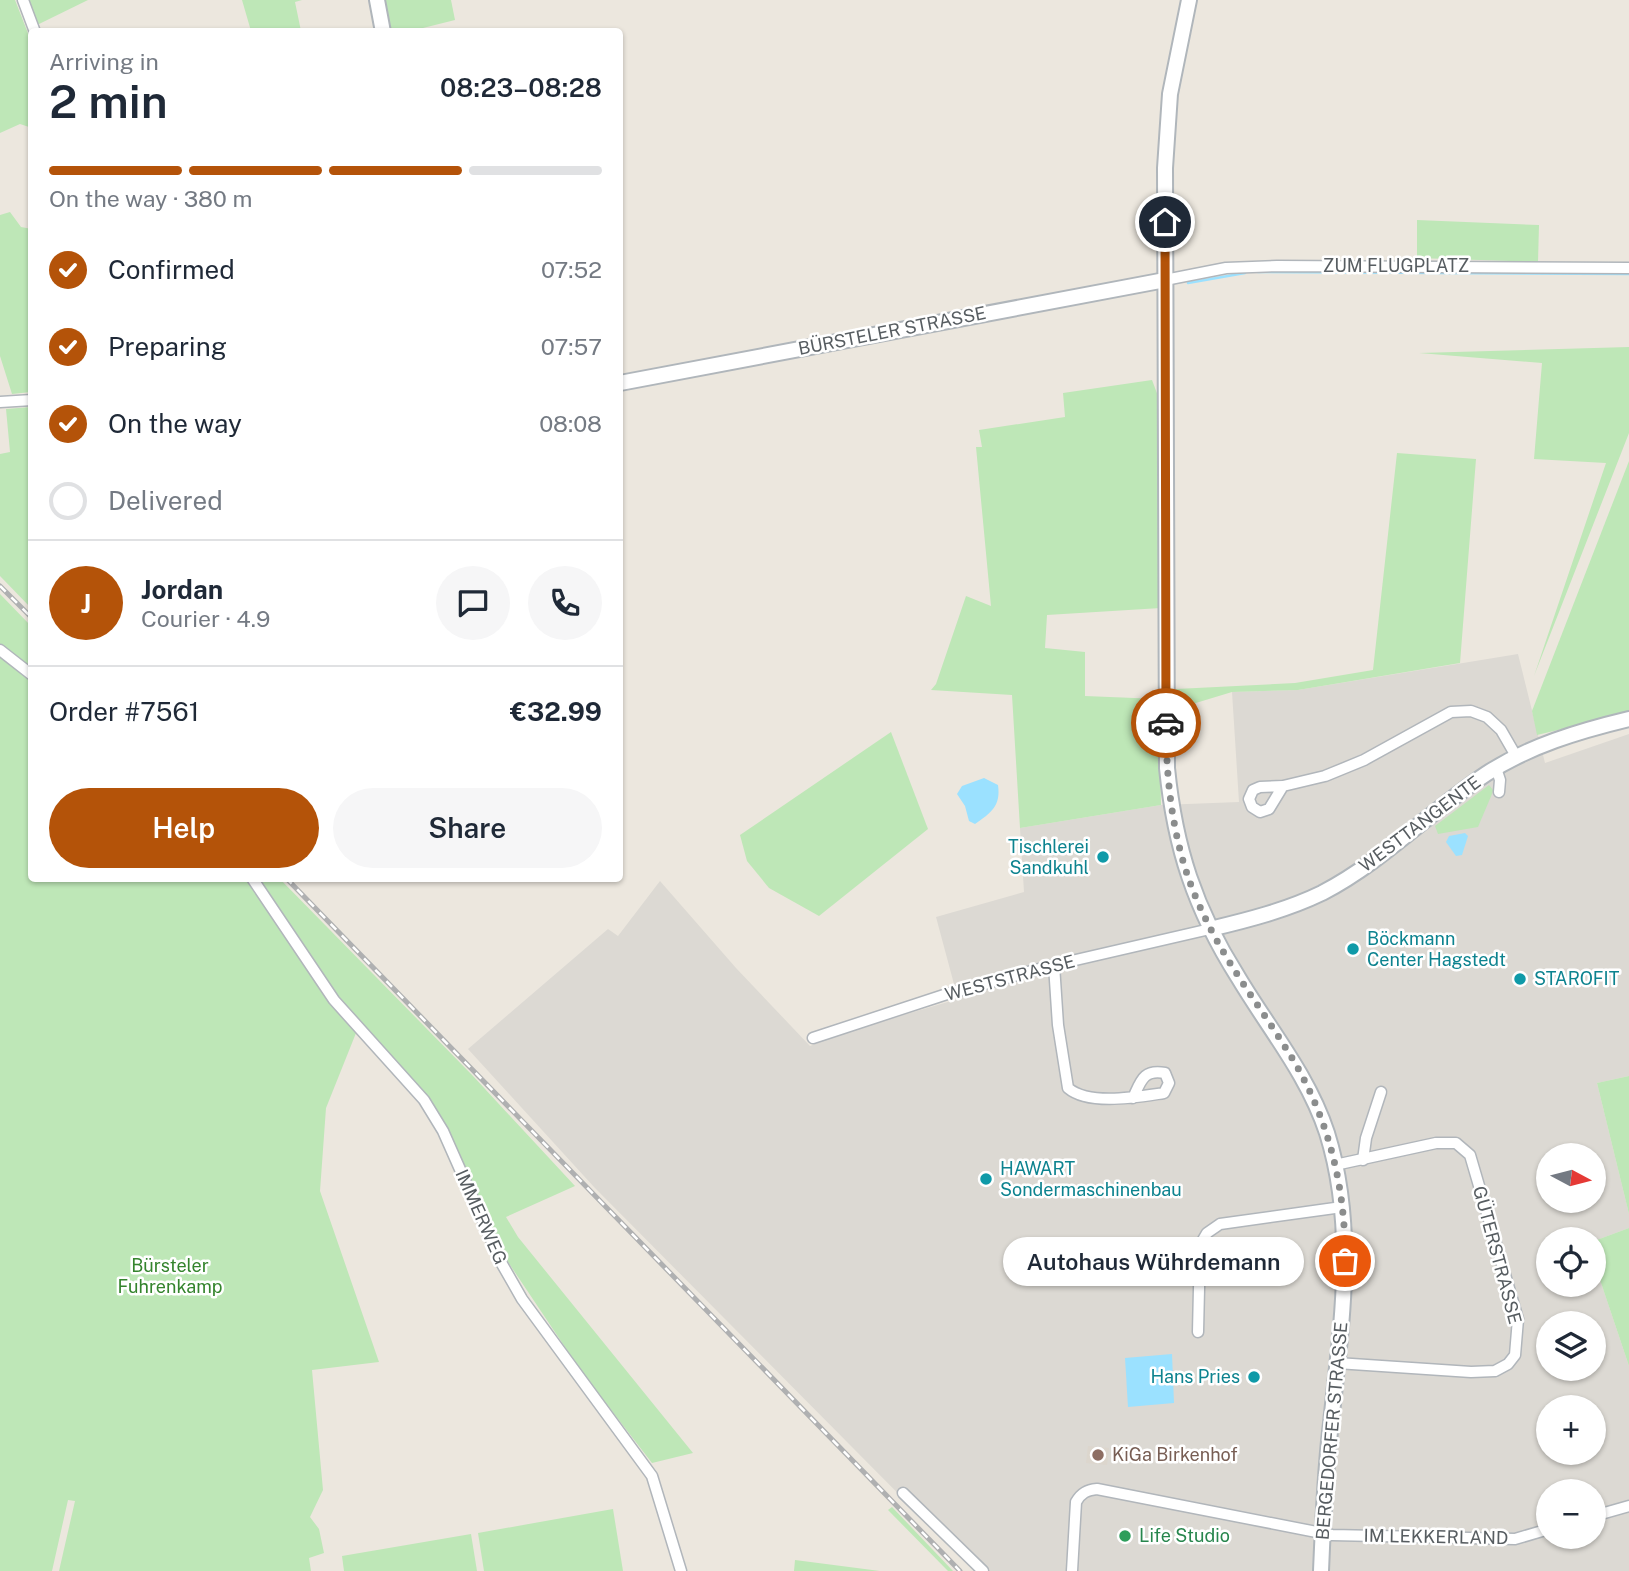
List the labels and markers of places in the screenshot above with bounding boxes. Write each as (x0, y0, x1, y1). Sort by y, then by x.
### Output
pin (1135, 192, 1195, 252)
place label: Tischlerei Sandkuhl (1008, 836, 1089, 878)
marker: Tischlerei Sandkuhl (1095, 849, 1111, 865)
place label: Böckmann Center Hagstedt (1367, 928, 1506, 970)
marker: Böckmann Center Hagstedt (1345, 941, 1361, 957)
place label: STAROFIT (1534, 968, 1620, 989)
marker: STAROFIT (1512, 971, 1528, 987)
place label: HAWART Sondermaschinenbau (1000, 1158, 1182, 1200)
marker: HAWART Sondermaschinenbau (978, 1171, 994, 1187)
pin (1315, 1231, 1375, 1291)
callout: Autohaus Wührdemann (1002, 1236, 1303, 1286)
place label: Hans Pries (1150, 1366, 1240, 1387)
marker: Hans Pries (1246, 1369, 1262, 1385)
place label: KiGa Birkenhof (1112, 1444, 1238, 1465)
marker: KiGa Birkenhof (1090, 1447, 1106, 1463)
place label: Life Studio (1139, 1525, 1230, 1546)
marker: Life Studio (1117, 1528, 1133, 1544)

